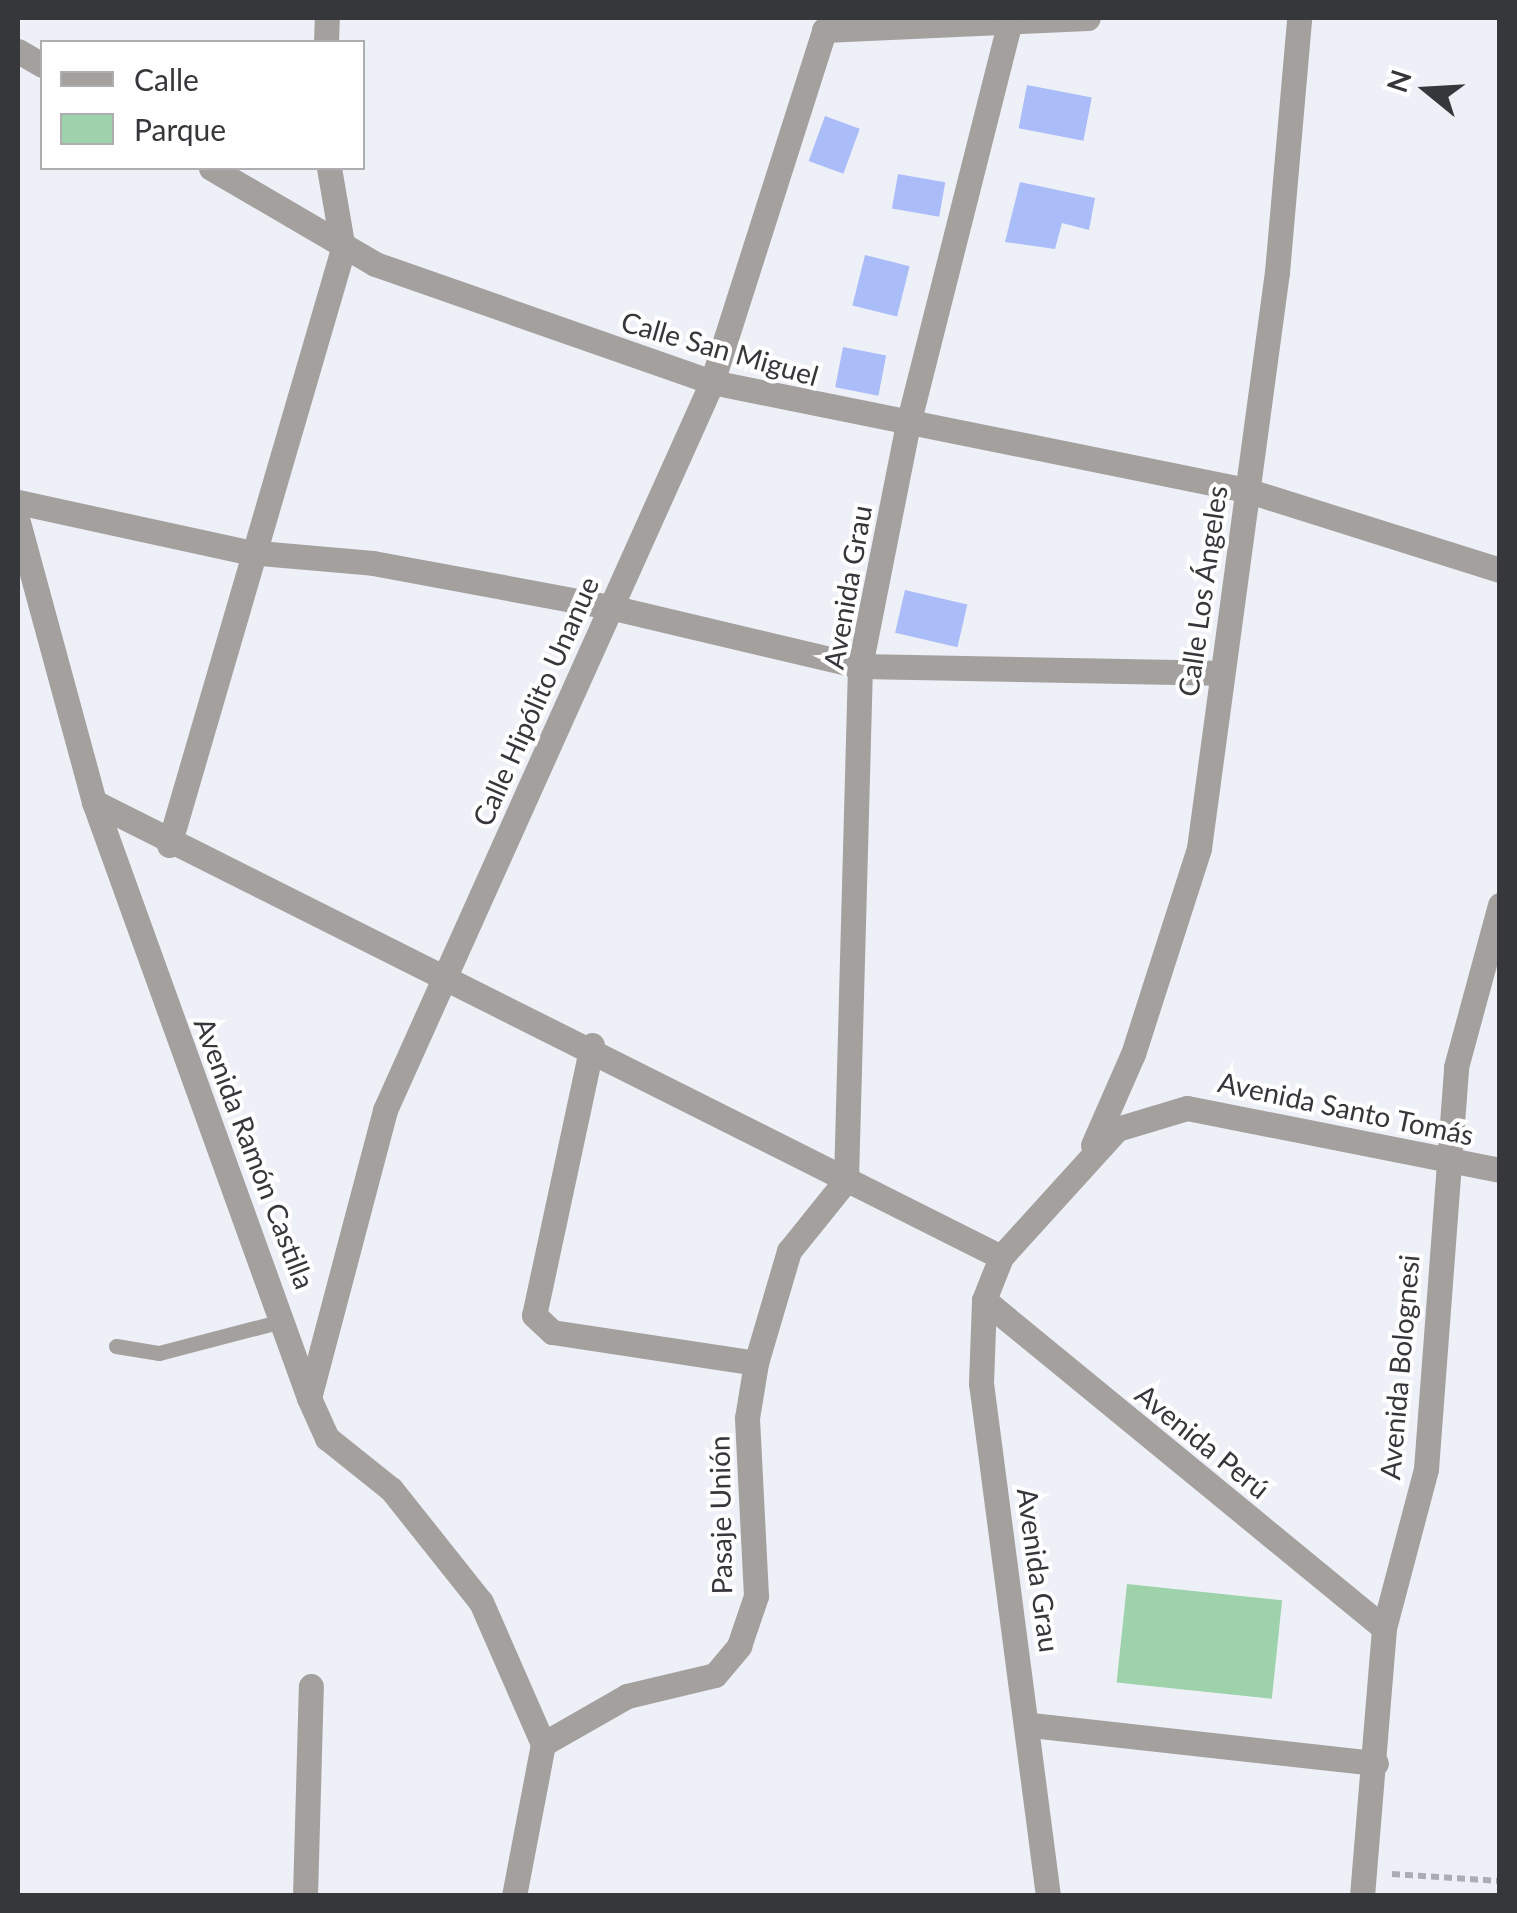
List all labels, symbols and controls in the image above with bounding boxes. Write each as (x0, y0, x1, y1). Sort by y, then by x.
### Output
legend (40, 40, 365, 170)
north arrow (1377, 40, 1477, 140)
text: Calle (134, 61, 199, 97)
text: N (1379, 65, 1418, 96)
text: Parque (134, 111, 226, 147)
street label: Calle San Miguel (618, 304, 822, 392)
street label: Calle Los Ángeles (1171, 483, 1233, 699)
street label: Avenida Grau (816, 503, 878, 671)
street label: Calle Hipólito Unanue (465, 571, 605, 831)
street label: Avenida Ramón Castilla (188, 1013, 322, 1293)
street label: Avenida Santo Tomás (1215, 1064, 1477, 1152)
street label: Avenida Bolognesi (1372, 1253, 1426, 1481)
street label: Avenida Perú (1129, 1377, 1277, 1505)
street label: Pasaje Unión (702, 1435, 738, 1595)
street label: Avenida Grau (1011, 1486, 1067, 1654)

